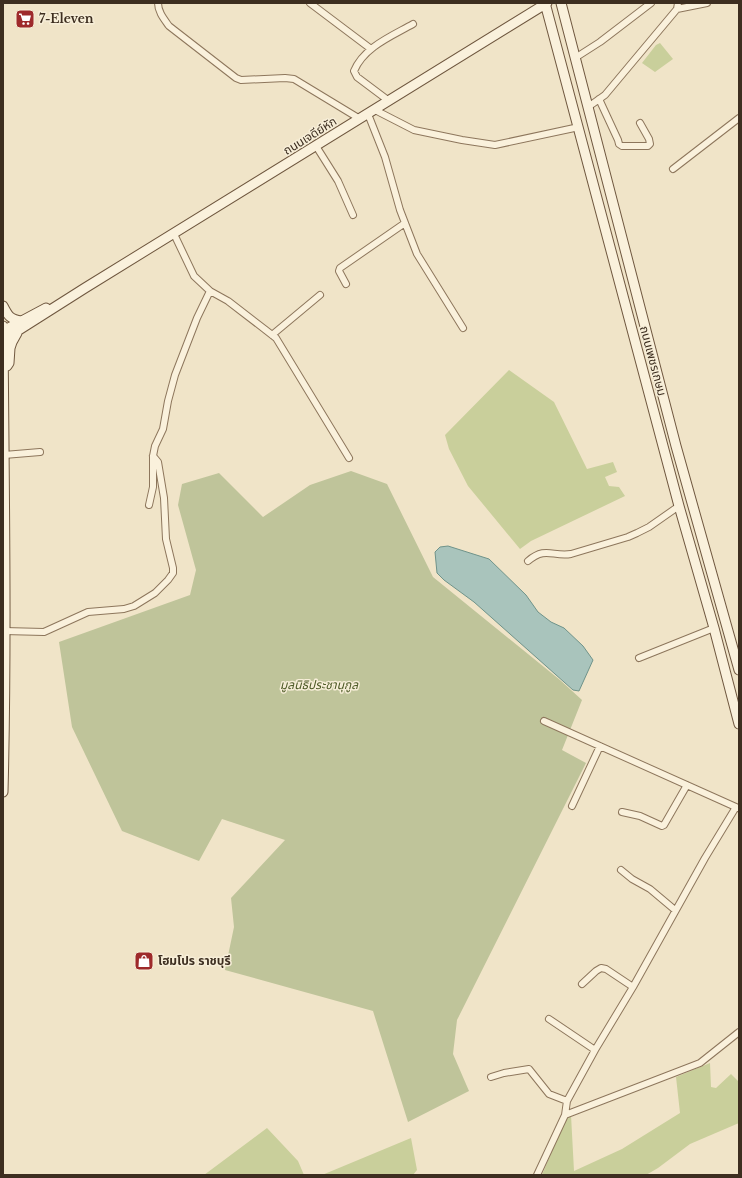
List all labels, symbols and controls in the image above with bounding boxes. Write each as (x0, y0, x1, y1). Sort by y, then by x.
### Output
supermarket icon: 7-Eleven (14, 8, 36, 30)
place label: 7-Eleven (39, 11, 94, 26)
street label: ถนนเจดีย์หัก (280, 113, 339, 158)
street label: ถนนเพชรเกษม (637, 324, 670, 398)
park label: มูลนิธิประชานุกูล (280, 677, 359, 693)
shop icon: โฮมโปร ราชบุรี (133, 950, 155, 972)
place label: โฮมโปร ราชบุรี (158, 953, 231, 968)

